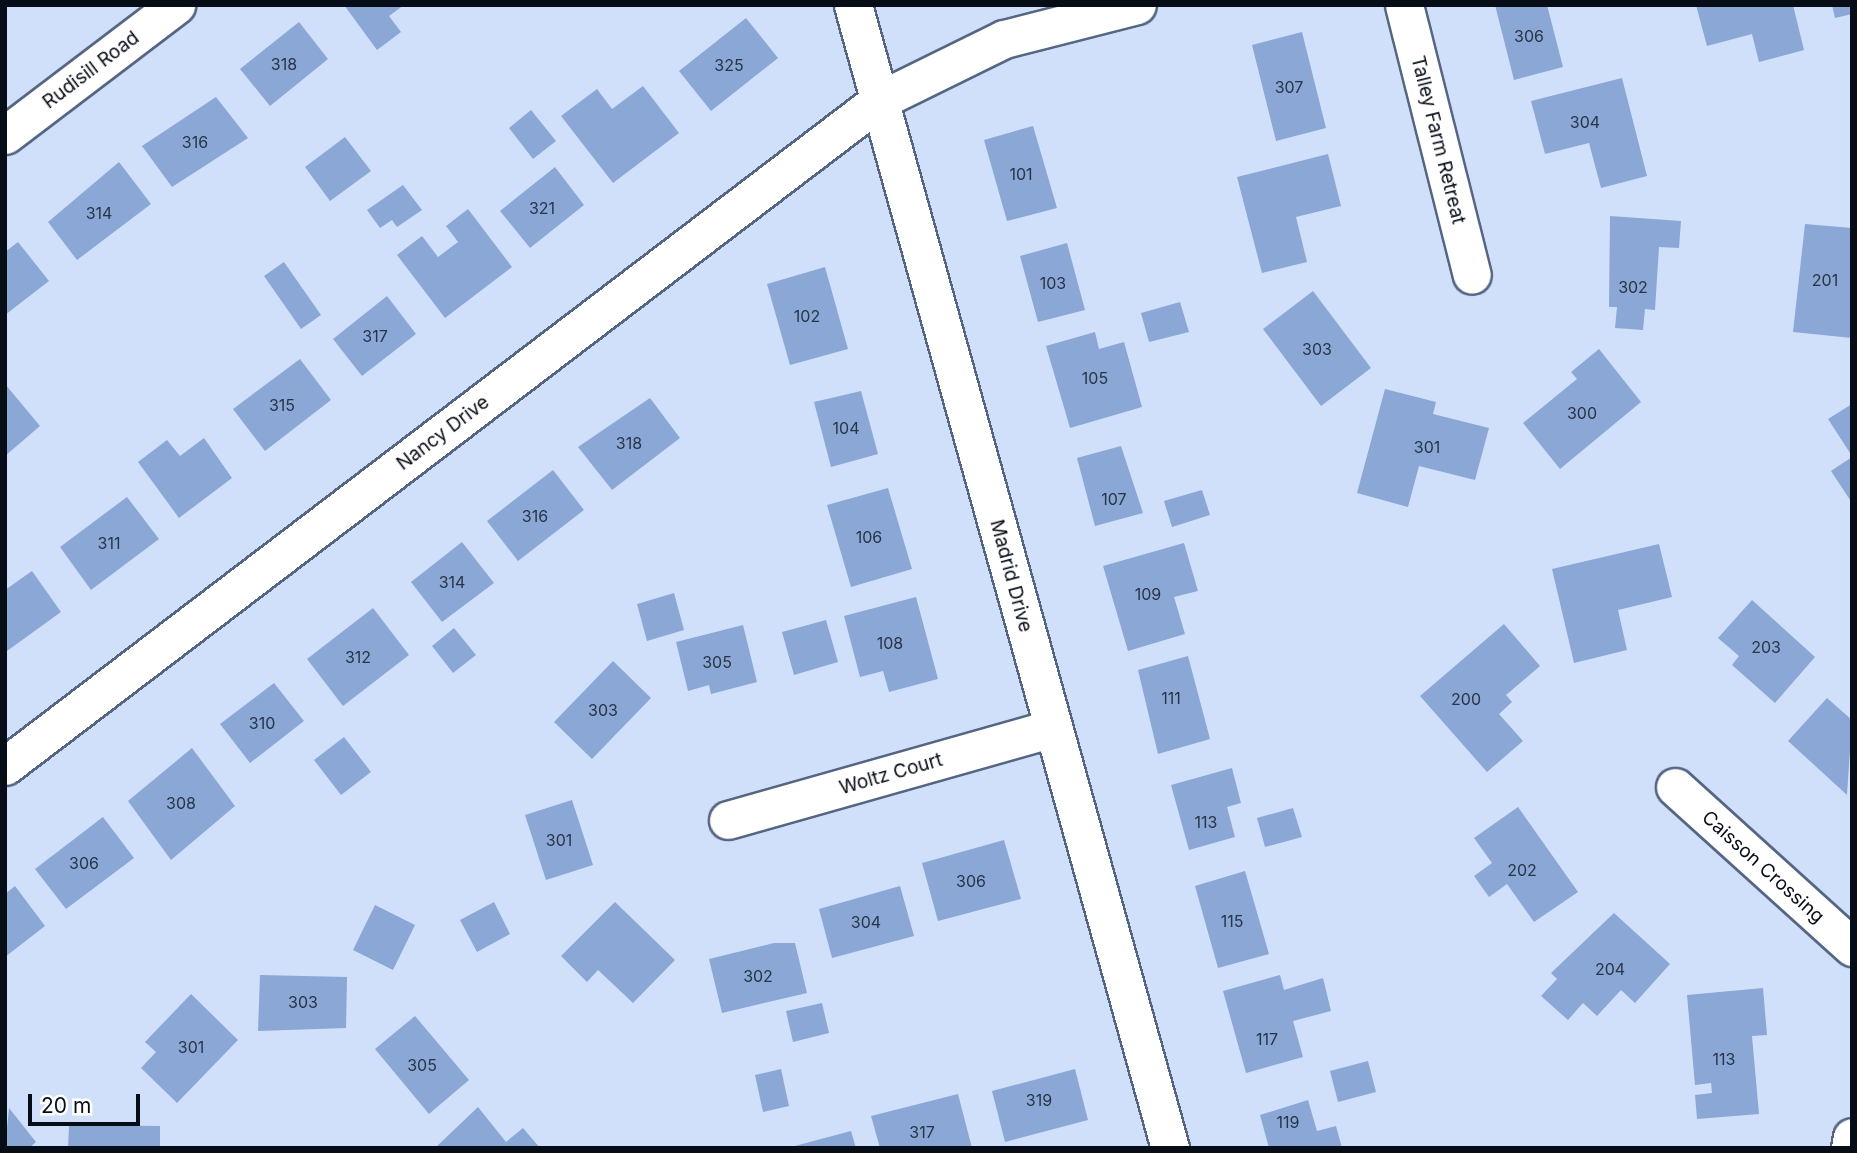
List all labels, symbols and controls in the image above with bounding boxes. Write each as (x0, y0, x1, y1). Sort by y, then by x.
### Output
street label: Rudisill Road (38, 26, 144, 114)
house number: 306 (1514, 26, 1544, 46)
house number: 318 (271, 54, 297, 74)
street label: Talley Farm Retreat (1406, 54, 1470, 226)
house number: 325 (714, 55, 744, 75)
house number: 307 (1275, 77, 1303, 97)
house number: 304 (1570, 112, 1600, 132)
house number: 316 (182, 132, 208, 152)
house number: 101 (1009, 164, 1033, 184)
house number: 321 (529, 198, 555, 218)
house number: 314 (86, 203, 112, 223)
house number: 201 (1812, 270, 1838, 290)
house number: 103 (1040, 273, 1066, 293)
house number: 302 (1618, 277, 1648, 297)
house number: 102 (794, 306, 820, 326)
house number: 317 (362, 326, 388, 346)
house number: 303 (1302, 339, 1332, 359)
house number: 105 (1082, 368, 1108, 388)
street label: Nancy Drive (392, 391, 494, 475)
house number: 315 (269, 395, 295, 415)
house number: 300 (1567, 403, 1597, 423)
house number: 104 (833, 418, 859, 438)
house number: 318 (616, 433, 642, 453)
house number: 301 (1414, 437, 1440, 457)
house number: 107 (1101, 489, 1127, 509)
house number: 316 (522, 506, 548, 526)
street label: Madrid Drive (985, 517, 1037, 635)
house number: 106 (856, 527, 882, 547)
house number: 311 (98, 533, 120, 553)
house number: 314 (439, 572, 465, 592)
house number: 109 (1135, 584, 1161, 604)
house number: 108 (877, 633, 903, 653)
house number: 203 (1751, 637, 1781, 657)
house number: 312 (345, 647, 371, 667)
house number: 305 (702, 652, 732, 672)
house number: 111 (1161, 688, 1181, 708)
house number: 200 (1451, 689, 1481, 709)
house number: 303 (588, 700, 618, 720)
house number: 310 (249, 713, 275, 733)
street label: Woltz Court (837, 748, 945, 800)
house number: 308 (166, 793, 196, 813)
street label: Caisson Crossing (1697, 806, 1829, 928)
house number: 113 (1195, 812, 1217, 832)
house number: 301 (546, 830, 572, 850)
house number: 306 (69, 853, 99, 873)
house number: 202 (1507, 860, 1537, 880)
house number: 306 (956, 871, 986, 891)
house number: 115 (1221, 911, 1243, 931)
house number: 304 (851, 912, 881, 932)
house number: 204 (1595, 959, 1625, 979)
house number: 302 (743, 966, 773, 986)
house number: 303 (288, 992, 318, 1012)
house number: 117 (1256, 1029, 1278, 1049)
house number: 301 (178, 1037, 204, 1057)
house number: 113 (1713, 1049, 1735, 1069)
house number: 305 (407, 1055, 437, 1075)
scale bar (32, 1080, 144, 1124)
house number: 319 (1026, 1090, 1052, 1110)
text: 20 m (41, 1093, 91, 1118)
house number: 119 (1277, 1112, 1299, 1132)
house number: 317 (909, 1122, 935, 1142)

